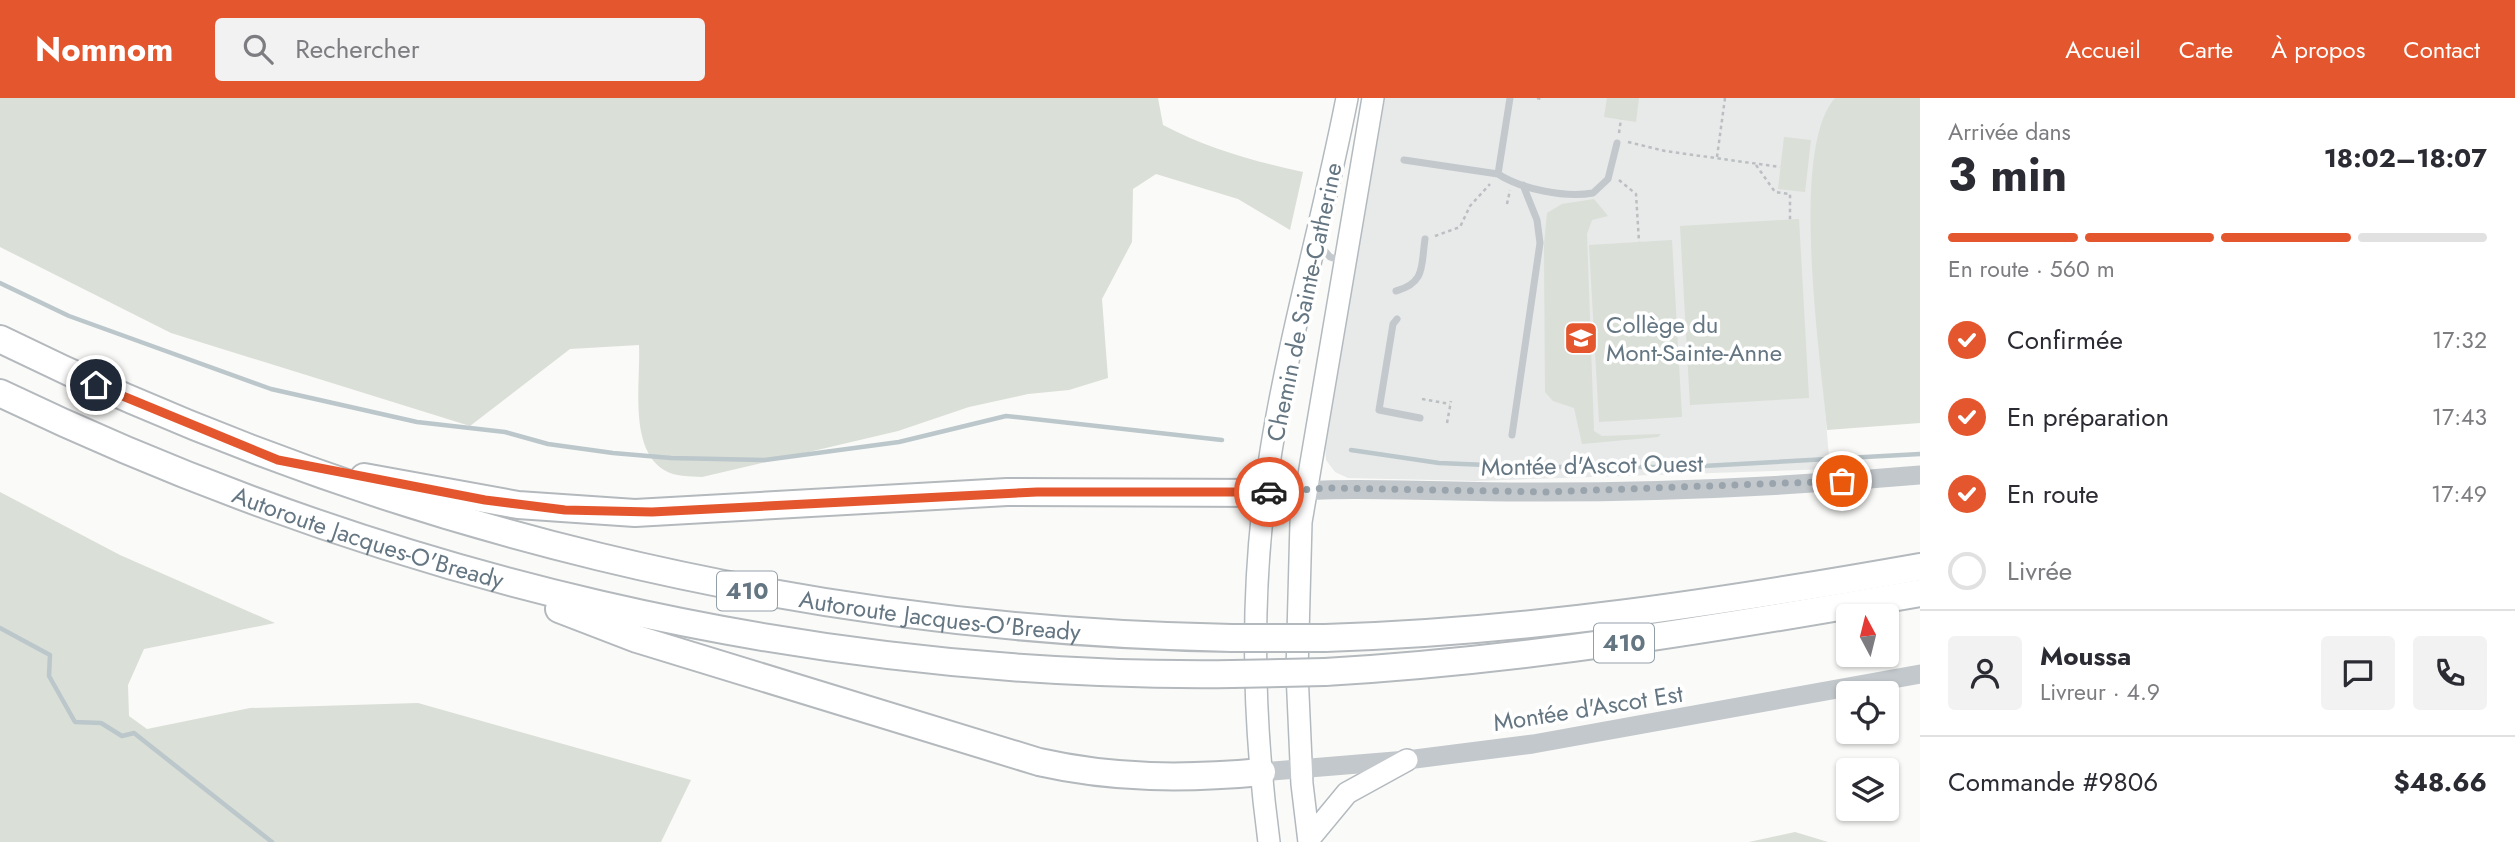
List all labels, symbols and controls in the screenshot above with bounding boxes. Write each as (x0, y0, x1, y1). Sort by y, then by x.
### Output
search box (215, 18, 705, 81)
text: Nomnom (35, 26, 173, 73)
icon: search (239, 30, 277, 68)
text: Rechercher (295, 30, 420, 68)
text: Accueil (2065, 32, 2141, 67)
text: Carte (2179, 32, 2233, 67)
text: À propos (2271, 32, 2365, 67)
text: Contact (2403, 32, 2480, 67)
text: Arrivée dans (1948, 115, 2071, 149)
text: 18:02–18:07 (2324, 139, 2487, 177)
text: 3 min (1948, 142, 2067, 208)
street label: Chemin de Sainte-Catherine (1257, 159, 1351, 445)
text: En route · 560 m (1948, 252, 2115, 286)
place label: Collège du Mont-Sainte-Anne (1606, 307, 1782, 370)
school or university icon: Collège du Mont-Sainte-Anne (1562, 319, 1600, 357)
icon: check (1948, 321, 1986, 359)
text: Confirmée (2007, 321, 2123, 359)
text: 17:32 (2432, 323, 2487, 357)
pin (66, 355, 126, 415)
icon: home (77, 366, 115, 404)
icon: check (1948, 398, 1986, 436)
text: En préparation (2007, 398, 2169, 436)
text: 17:43 (2432, 400, 2487, 434)
street label: Montée d'Ascot Ouest (1481, 446, 1704, 484)
pin (1812, 451, 1872, 511)
courier (1234, 457, 1304, 527)
icon: bag (1823, 462, 1861, 500)
icon: car (1250, 473, 1288, 511)
icon: check (1948, 475, 1986, 513)
text: En route (2007, 475, 2099, 513)
street label: Autoroute Jacques-O'Bready (228, 477, 508, 597)
text: 17:49 (2431, 477, 2487, 511)
text: Livrée (2007, 552, 2072, 590)
road number: 410 (717, 572, 777, 610)
street label: Autoroute Jacques-O'Bready (797, 581, 1082, 649)
north arrow (1836, 604, 1899, 667)
map controls (1836, 604, 1899, 821)
road number: 410 (1594, 624, 1654, 663)
button: person (1948, 636, 2022, 710)
button: chat (2321, 636, 2395, 710)
button: phone (2413, 636, 2487, 710)
text: Moussa (2040, 637, 2131, 675)
text: Livreur · 4.9 (2040, 675, 2160, 709)
street label: Montée d'Ascot Est (1491, 676, 1686, 740)
button: locate (1836, 681, 1899, 744)
button: layers (1836, 758, 1899, 821)
text: Commande #9806 (1948, 763, 2158, 801)
text: $48.66 (2394, 763, 2487, 801)

